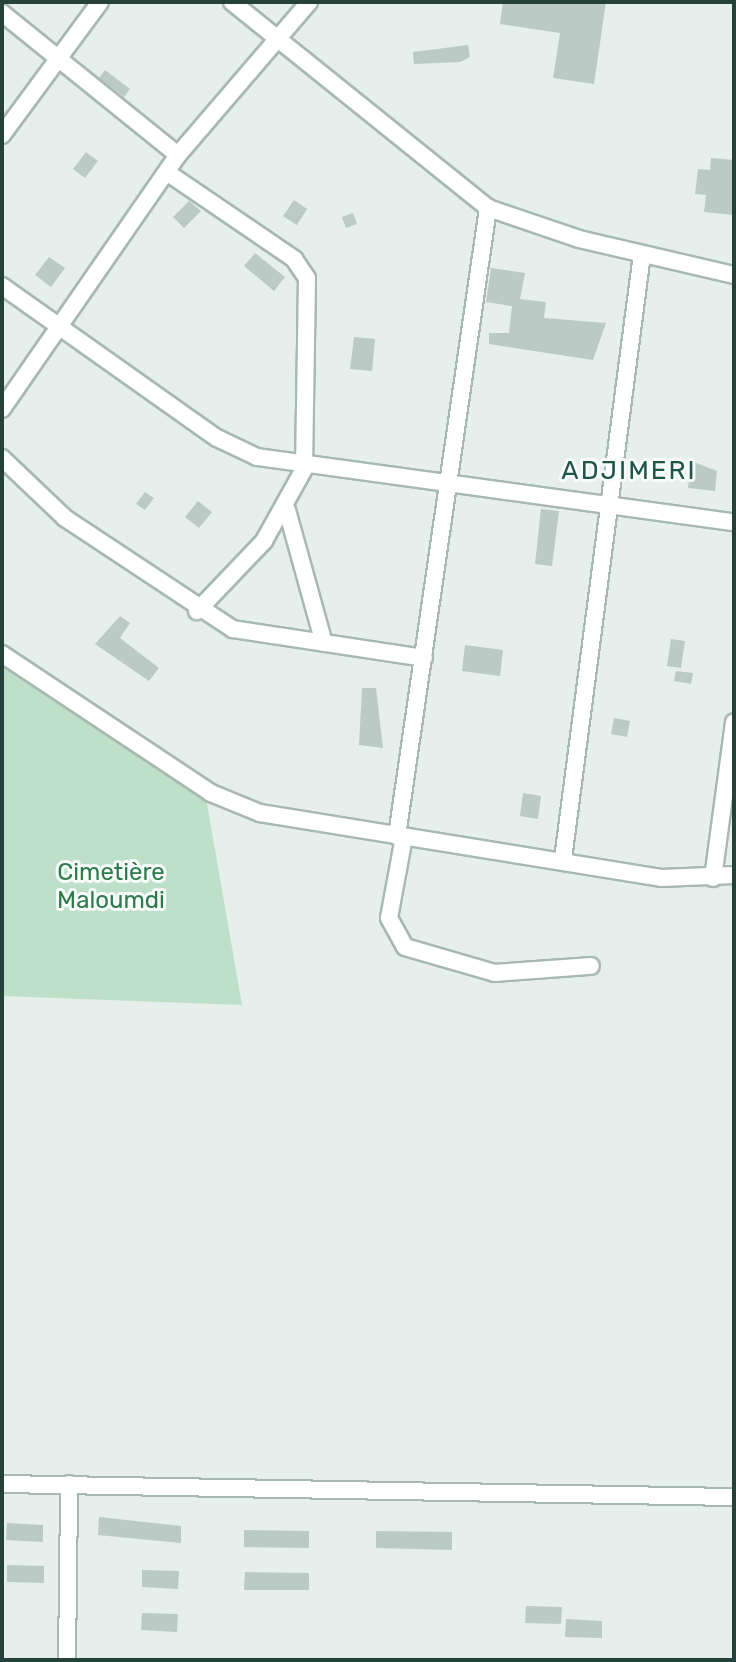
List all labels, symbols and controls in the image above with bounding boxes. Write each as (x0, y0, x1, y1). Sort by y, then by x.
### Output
district label: ADJIMERI (561, 455, 697, 487)
park label: Cimetière Maloumdi (57, 859, 165, 915)

